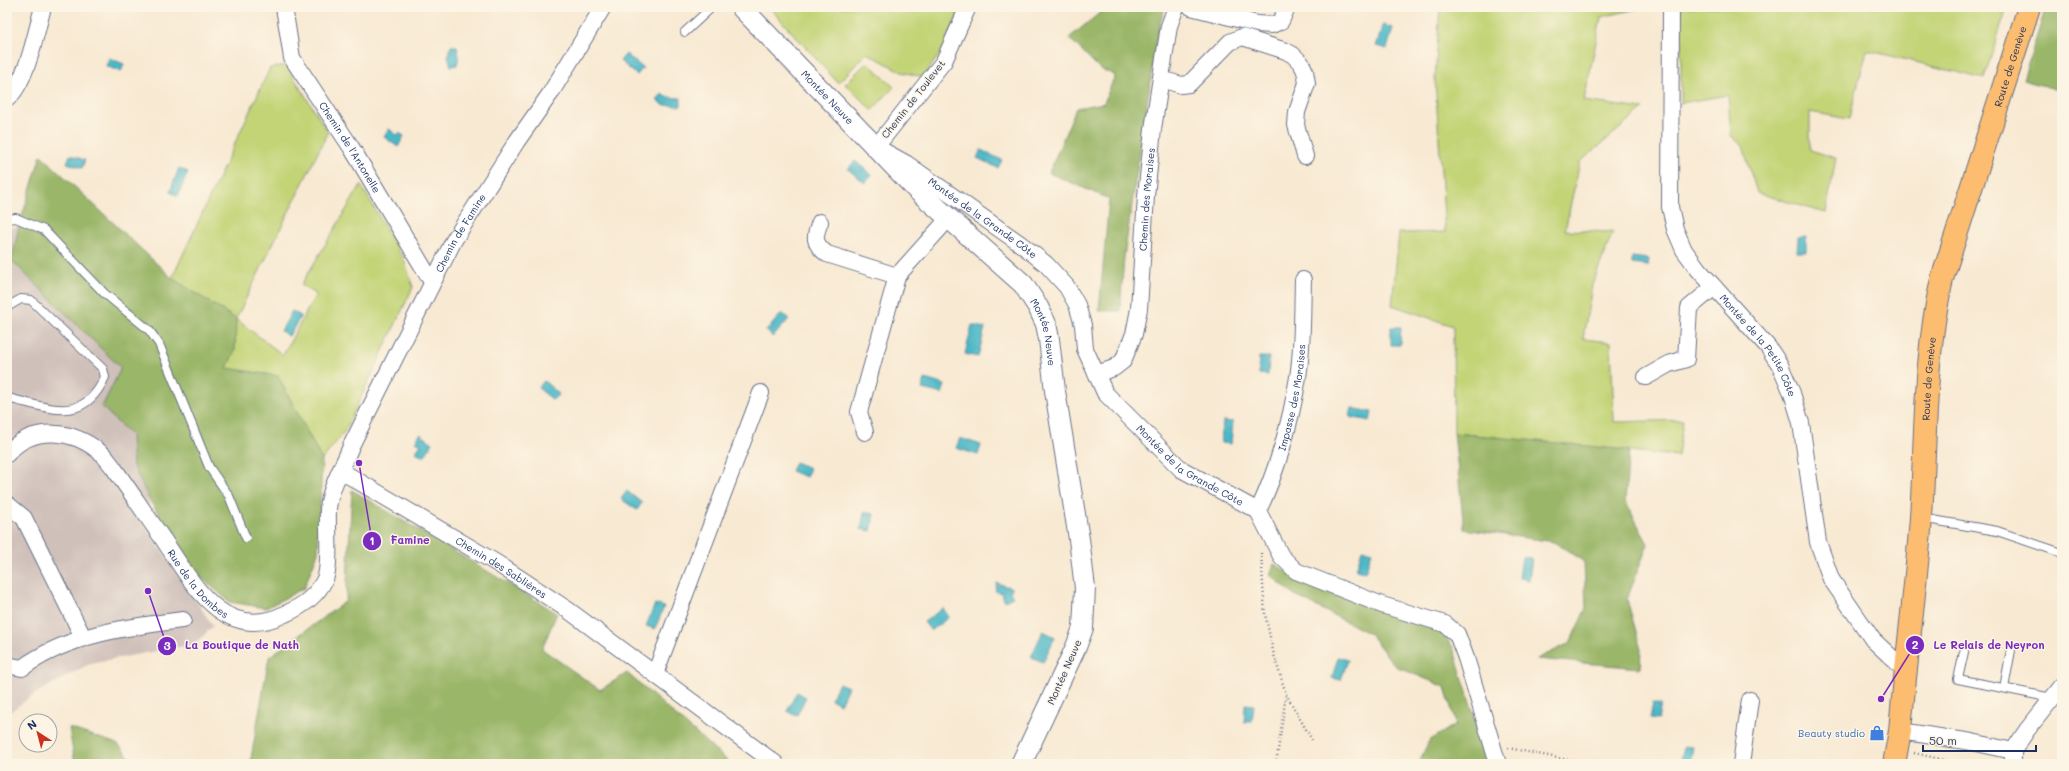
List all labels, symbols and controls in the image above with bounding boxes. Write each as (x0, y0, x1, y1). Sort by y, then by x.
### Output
street label: Route de Genève (1991, 24, 2029, 109)
street label: Chemin de Toulevet (878, 57, 948, 141)
street label: Montée Neuve (798, 67, 857, 127)
street label: Chemin de l'Antonelle (316, 99, 384, 195)
street label: Chemin des Moraises (1136, 147, 1158, 251)
street label: Montée de la Grande Côte (925, 174, 1040, 261)
street label: Chemin de Famine (432, 191, 489, 275)
street label: Montée de la Petite Côte (1717, 291, 1800, 398)
street label: Montée Neuve (1027, 296, 1059, 367)
street label: Route de Genève (1918, 336, 1939, 421)
street label: Impasse des Moraises (1274, 344, 1308, 453)
street label: Montée de la Grande Côte (1133, 421, 1246, 509)
callout: Famine (362, 529, 438, 552)
text: 1 (369, 532, 375, 548)
text: Famine (390, 532, 430, 547)
street label: Chemin des Sablières (453, 533, 550, 601)
street label: Rue de la Dombes (165, 546, 231, 621)
callout: La Boutique de Nath (157, 634, 307, 657)
callout: Le Relais de Neyron (1905, 634, 2053, 657)
text: 2 (1912, 636, 1919, 652)
text: 3 (163, 637, 171, 653)
text: La Boutique de Nath (185, 637, 299, 652)
street label: Montée Neuve (1043, 637, 1085, 707)
text: Le Relais de Neyron (1933, 637, 2045, 652)
north arrow (18, 713, 58, 753)
text: N (24, 716, 40, 733)
shop icon: Beauty studio (1868, 724, 1886, 742)
place label: Beauty studio (1798, 726, 1865, 740)
scale bar (1923, 727, 2036, 753)
text: 50 m (1929, 732, 1957, 748)

